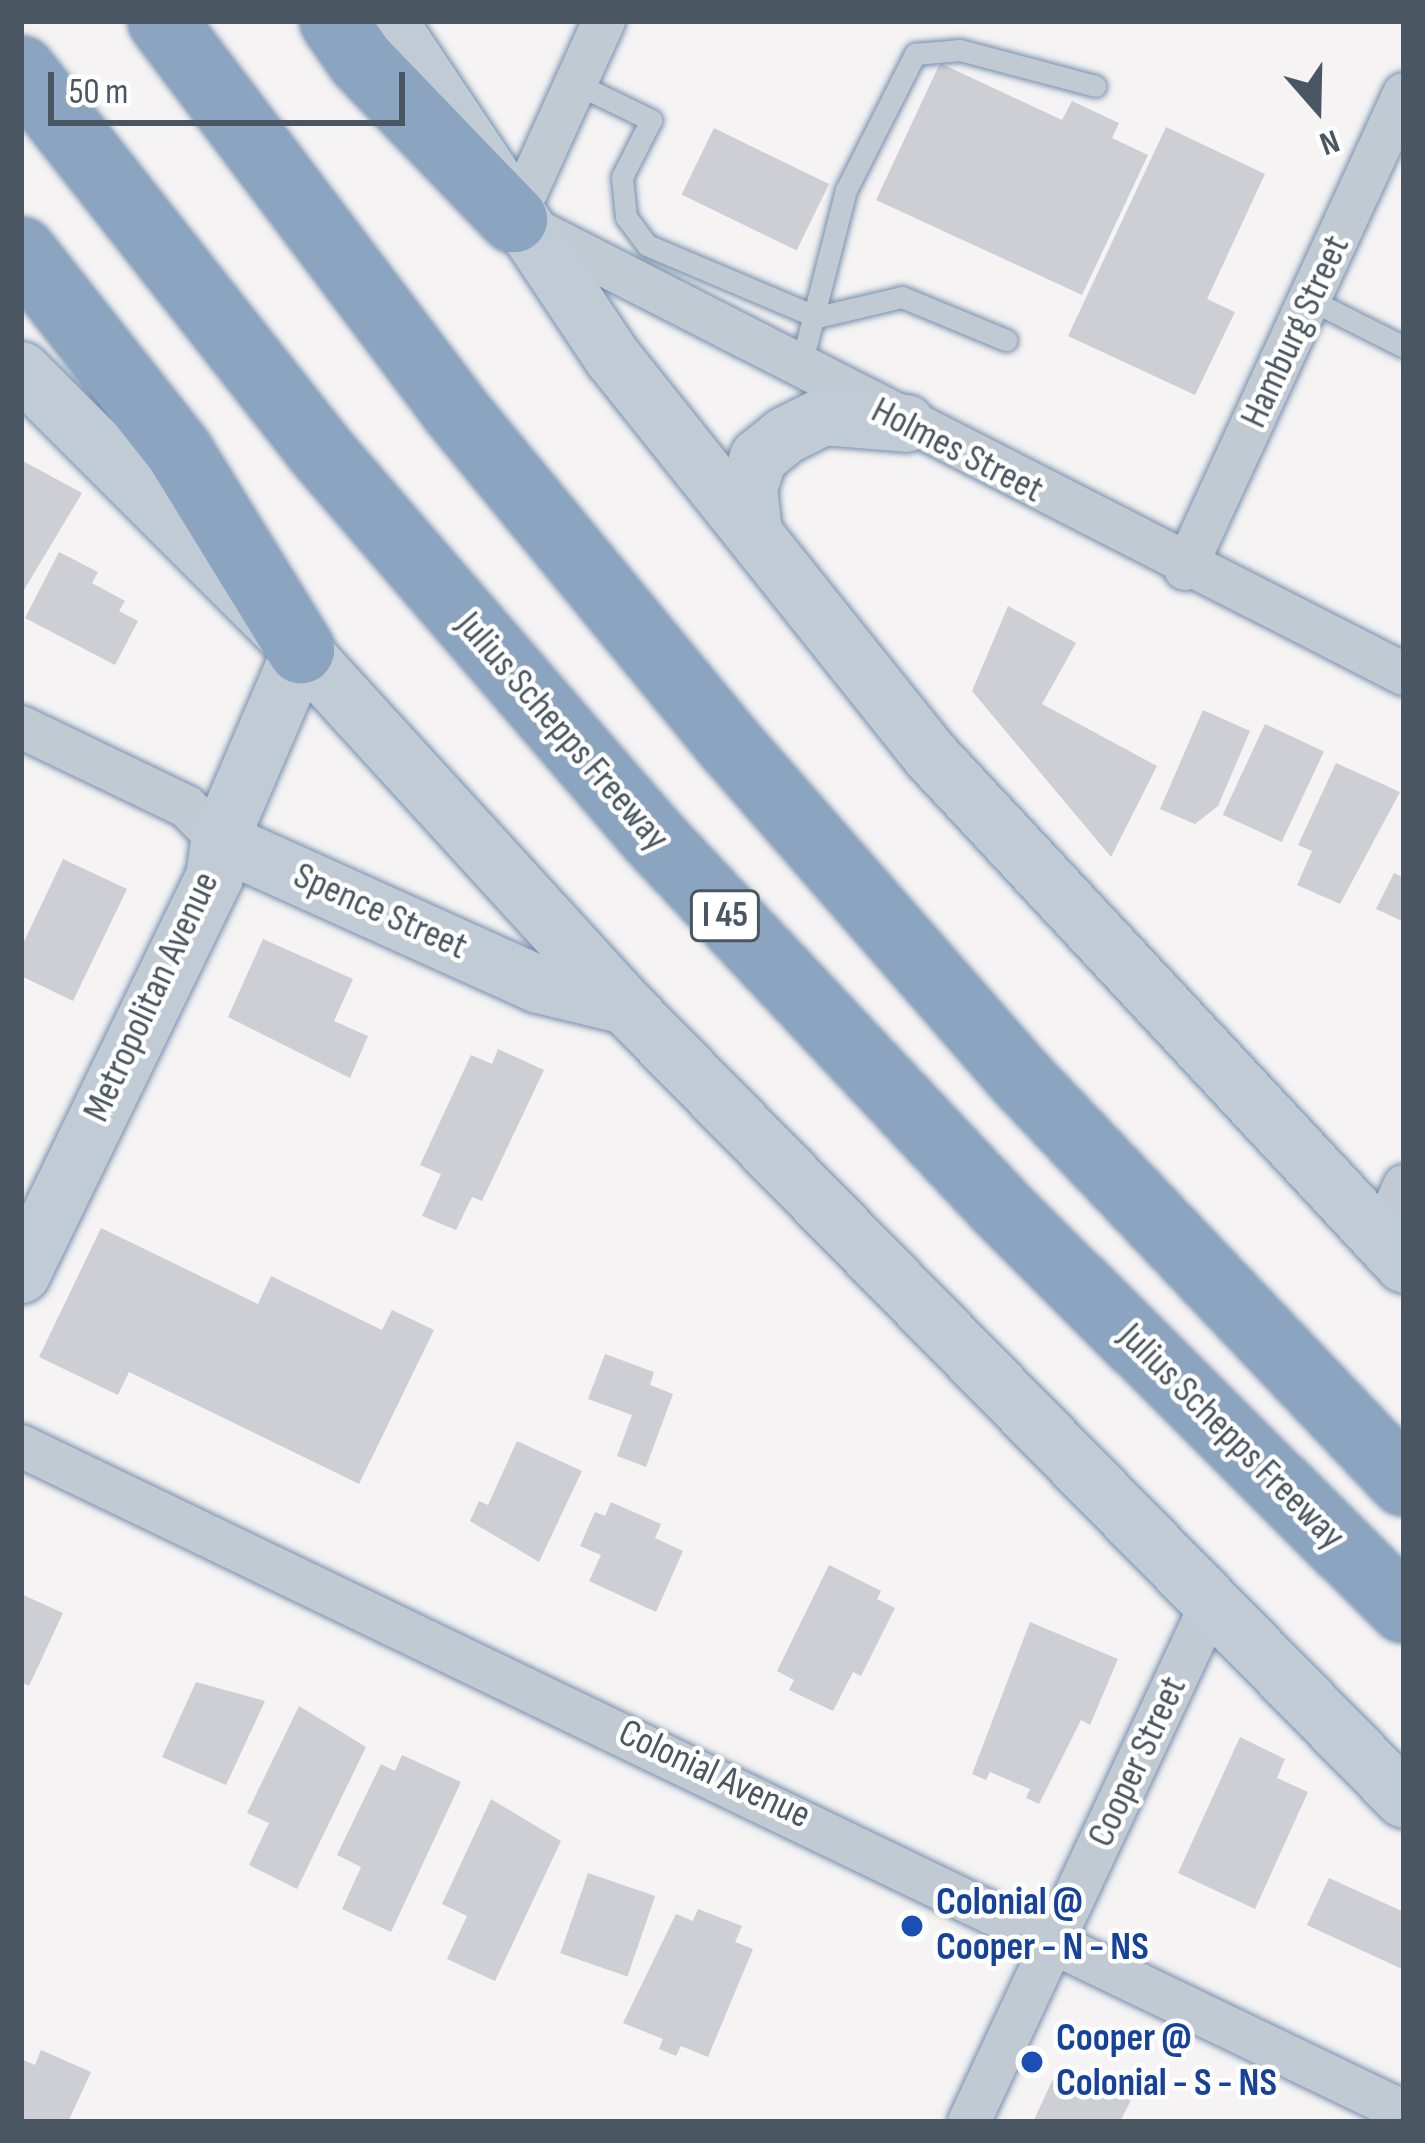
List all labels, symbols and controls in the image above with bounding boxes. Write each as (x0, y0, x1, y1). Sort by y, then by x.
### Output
scale bar (54, 48, 411, 122)
north arrow (1257, 48, 1377, 168)
text: 50 m (69, 71, 128, 114)
text: N (1314, 120, 1344, 164)
street label: Hamburg Street (1231, 229, 1361, 435)
street label: Holmes Street (863, 388, 1051, 514)
street label: Julius Schepps Freeway (446, 603, 678, 861)
street label: Spence Street (286, 853, 474, 971)
street label: Metropolitan Avenue (74, 865, 230, 1129)
road number: I 45 (689, 886, 761, 946)
street label: Julius Schepps Freeway (1108, 1314, 1354, 1560)
street label: Cooper Street (1078, 1669, 1198, 1855)
street label: Colonial Avenue (611, 1710, 817, 1840)
place label: Colonial @ Cooper - N - NS (936, 1881, 1149, 1972)
marker: Colonial @ Cooper - N - NS (899, 1913, 925, 1939)
place label: Cooper @ Colonial - S - NS (1056, 2017, 1277, 2108)
marker: Cooper @ Colonial - S - NS (1019, 2049, 1045, 2075)

